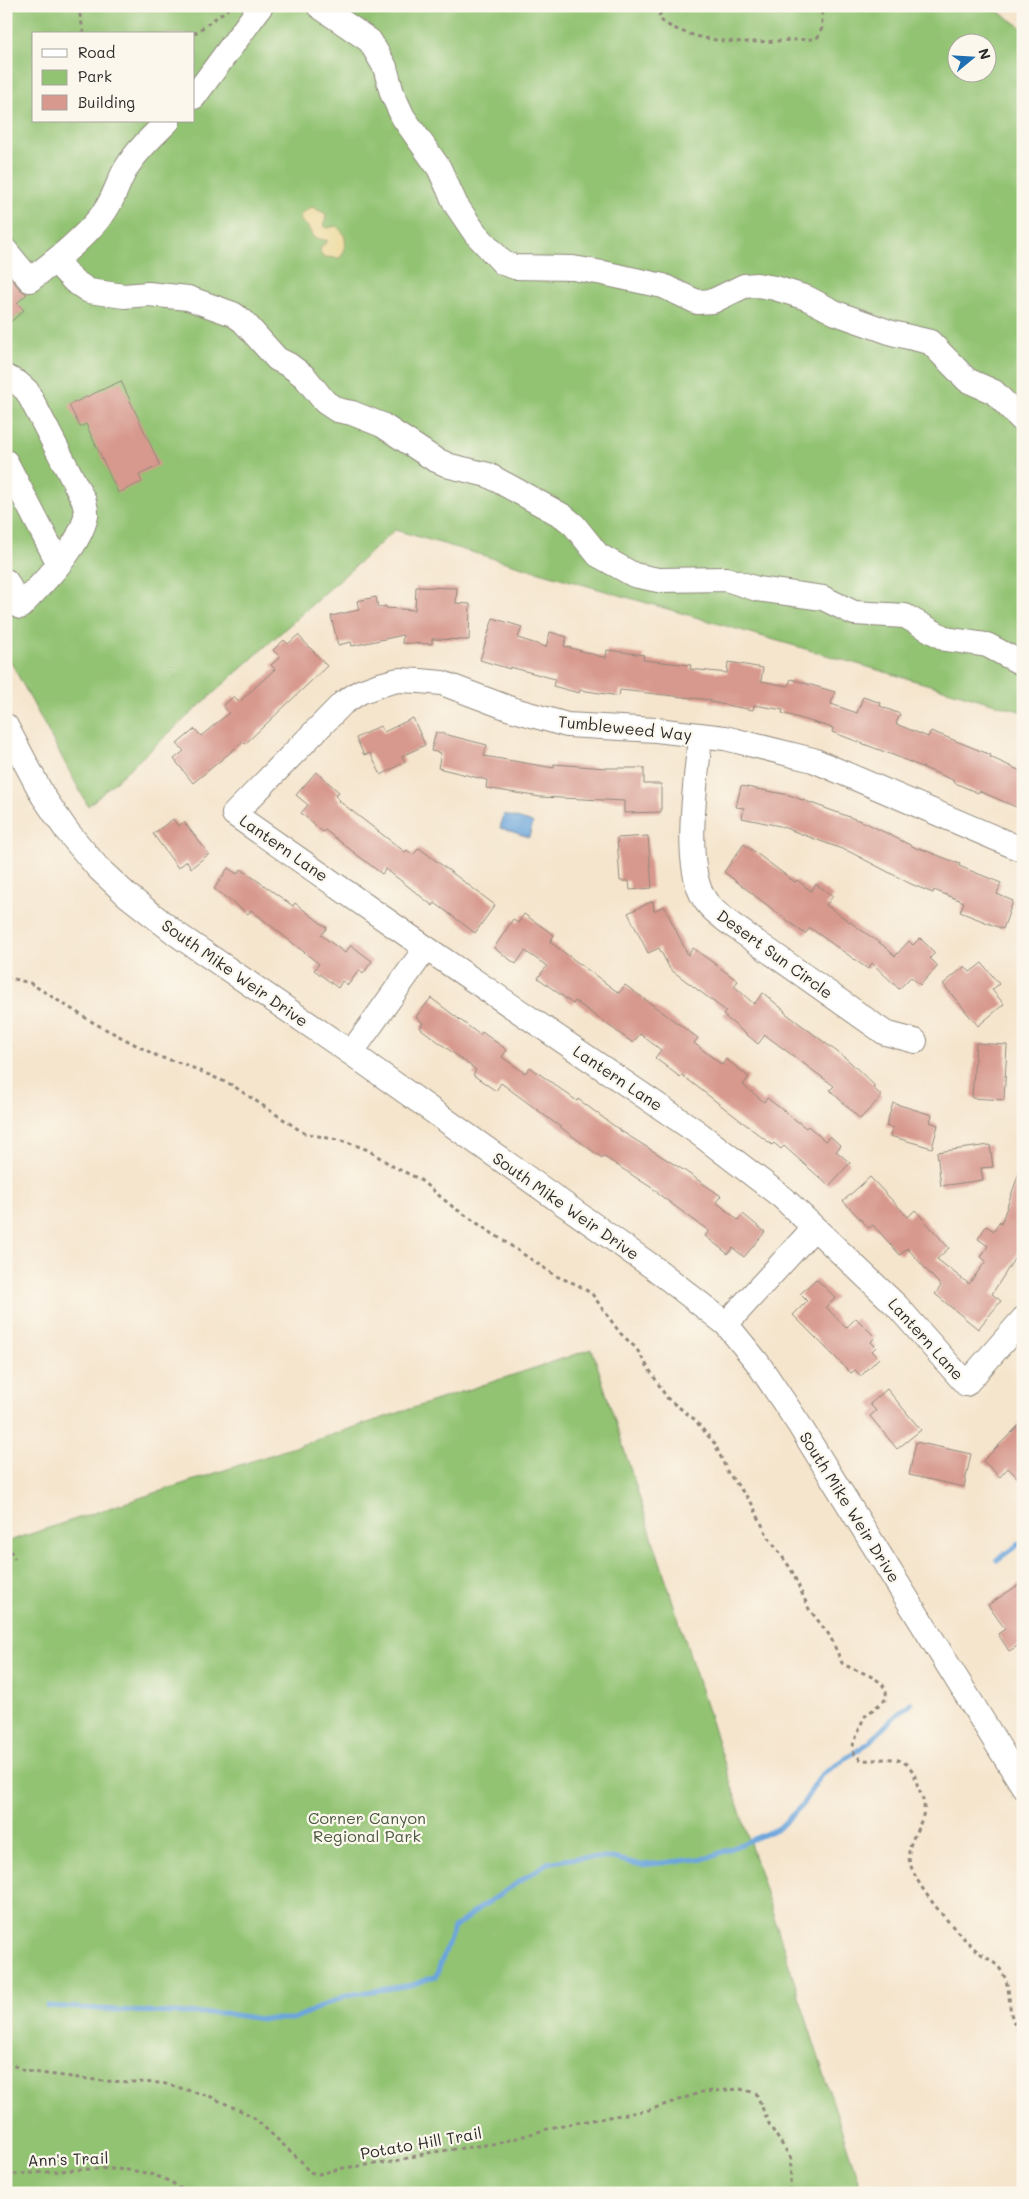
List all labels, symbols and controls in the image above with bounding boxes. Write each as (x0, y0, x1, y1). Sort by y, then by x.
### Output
legend (32, 32, 195, 122)
north arrow (946, 32, 996, 82)
text: Road (78, 42, 115, 62)
text: N (974, 46, 996, 62)
text: Park (78, 66, 112, 86)
text: Building (78, 92, 135, 112)
street label: Tumbleweed Way (557, 710, 693, 745)
street label: Lantern Lane (236, 809, 333, 886)
street label: Desert Sun Circle (713, 904, 837, 1003)
street label: South Mike Weir Drive (158, 914, 313, 1031)
street label: Lantern Lane (570, 1040, 667, 1115)
street label: South Mike Weir Drive (489, 1147, 644, 1264)
street label: Lantern Lane (884, 1293, 969, 1384)
street label: South Mike Weir Drive (795, 1427, 905, 1586)
park label: Corner Canyon Regional Park (308, 1807, 426, 1846)
street label: Potato Hill Trail (358, 2121, 483, 2164)
street label: Ann's Trail (27, 2147, 109, 2170)

